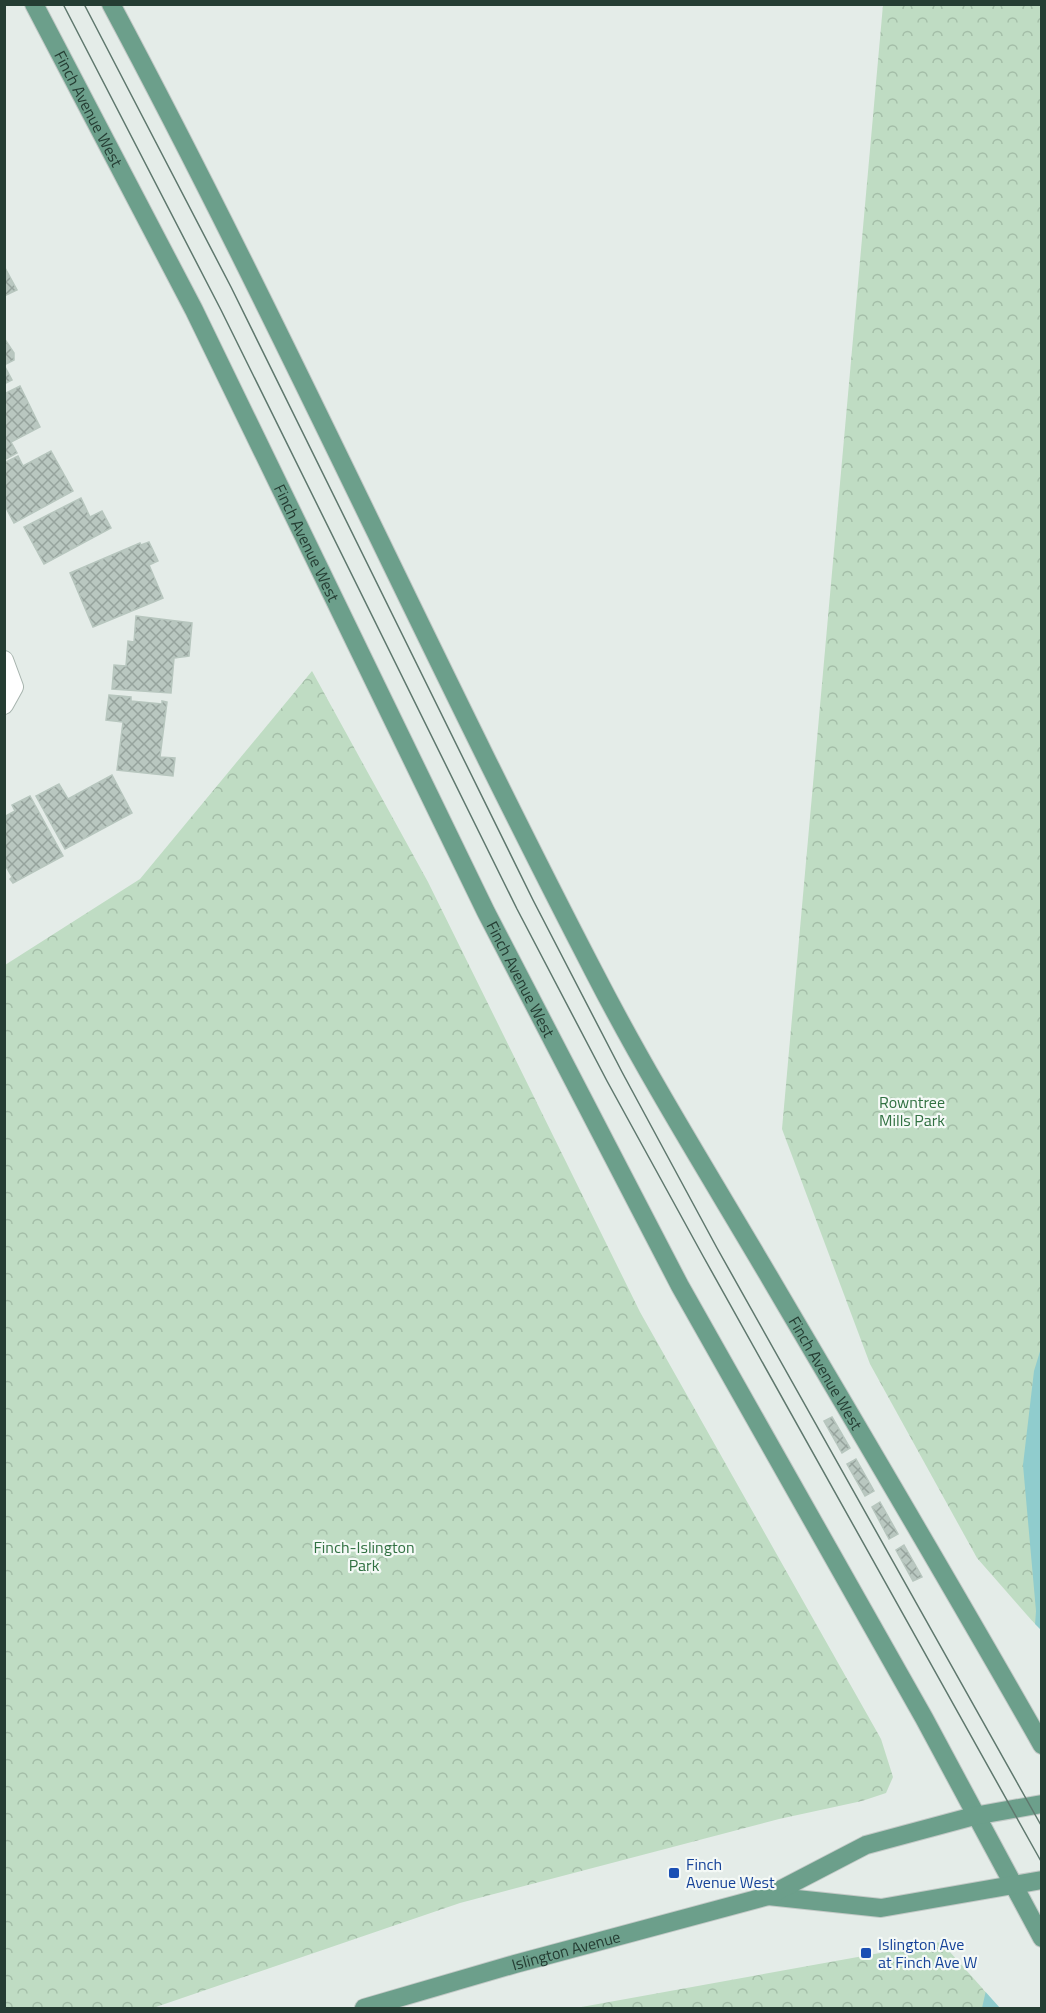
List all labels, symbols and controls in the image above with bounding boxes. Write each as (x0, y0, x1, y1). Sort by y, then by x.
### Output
street label: Finch Avenue West (48, 46, 129, 171)
street label: Finch Avenue West (268, 480, 346, 606)
street label: Finch Avenue West (481, 917, 561, 1042)
park label: Rowntree Mills Park (879, 1090, 945, 1132)
street label: Finch Avenue West (783, 1312, 869, 1435)
park label: Finch-Islington Park (313, 1535, 415, 1577)
place label: Finch Avenue West (686, 1852, 775, 1894)
marker: Finch Avenue West (667, 1866, 681, 1880)
street label: Islington Avenue (509, 1924, 623, 1976)
place label: Islington Ave at Finch Ave W (878, 1932, 977, 1974)
marker: Islington Ave at Finch Ave W (859, 1946, 873, 1960)

